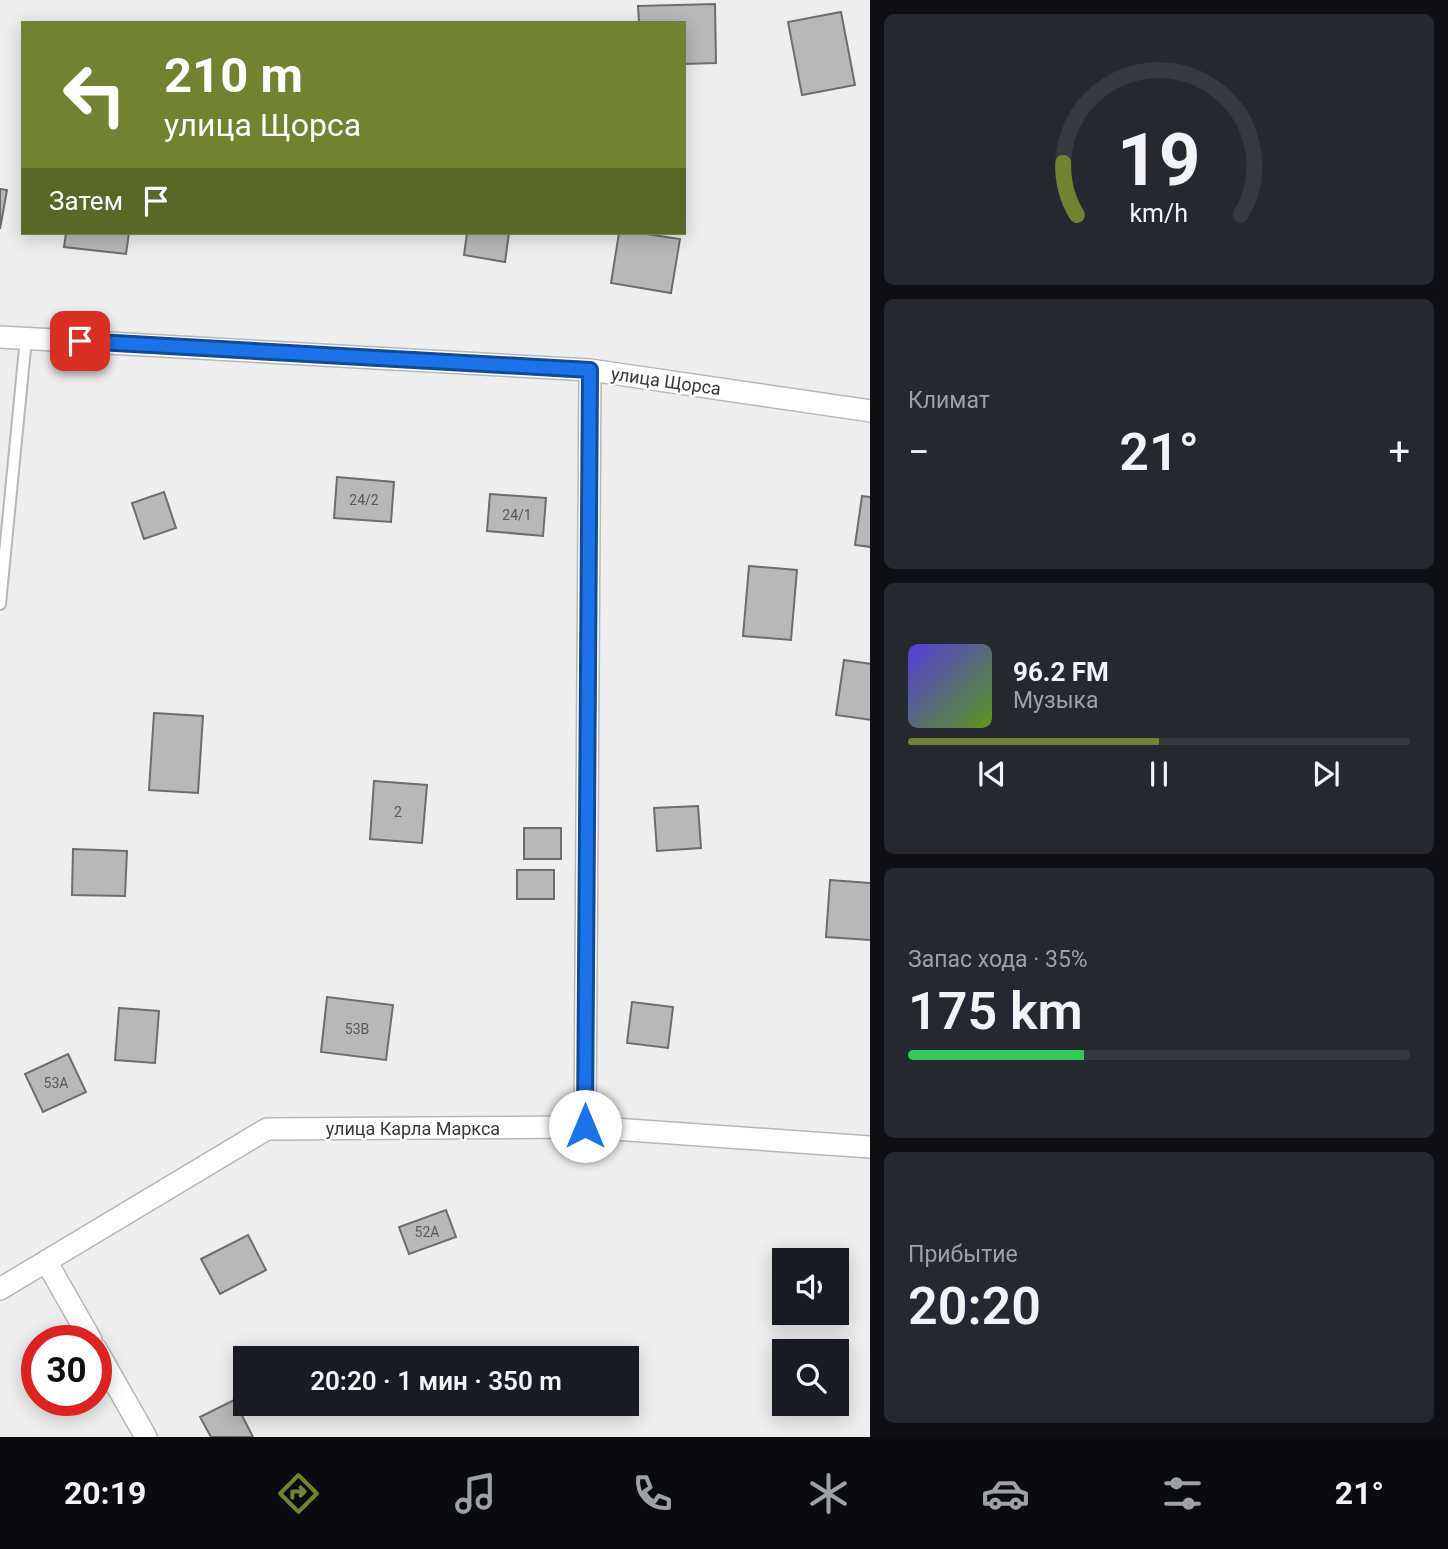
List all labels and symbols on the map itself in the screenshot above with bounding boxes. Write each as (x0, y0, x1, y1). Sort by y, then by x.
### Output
pin (50, 311, 110, 371)
street label: улица Щорса (610, 363, 722, 399)
house number: 24/2 (349, 492, 379, 508)
house number: 24/1 (502, 507, 532, 523)
house number: 2 (394, 804, 402, 820)
house number: 53В (345, 1021, 369, 1037)
house number: 53А (44, 1075, 68, 1091)
position arrow (548, 1089, 622, 1163)
street label: улица Карла Маркса (326, 1118, 500, 1139)
house number: 52А (415, 1224, 439, 1240)
speed limit sign: 30 (21, 1325, 112, 1416)

